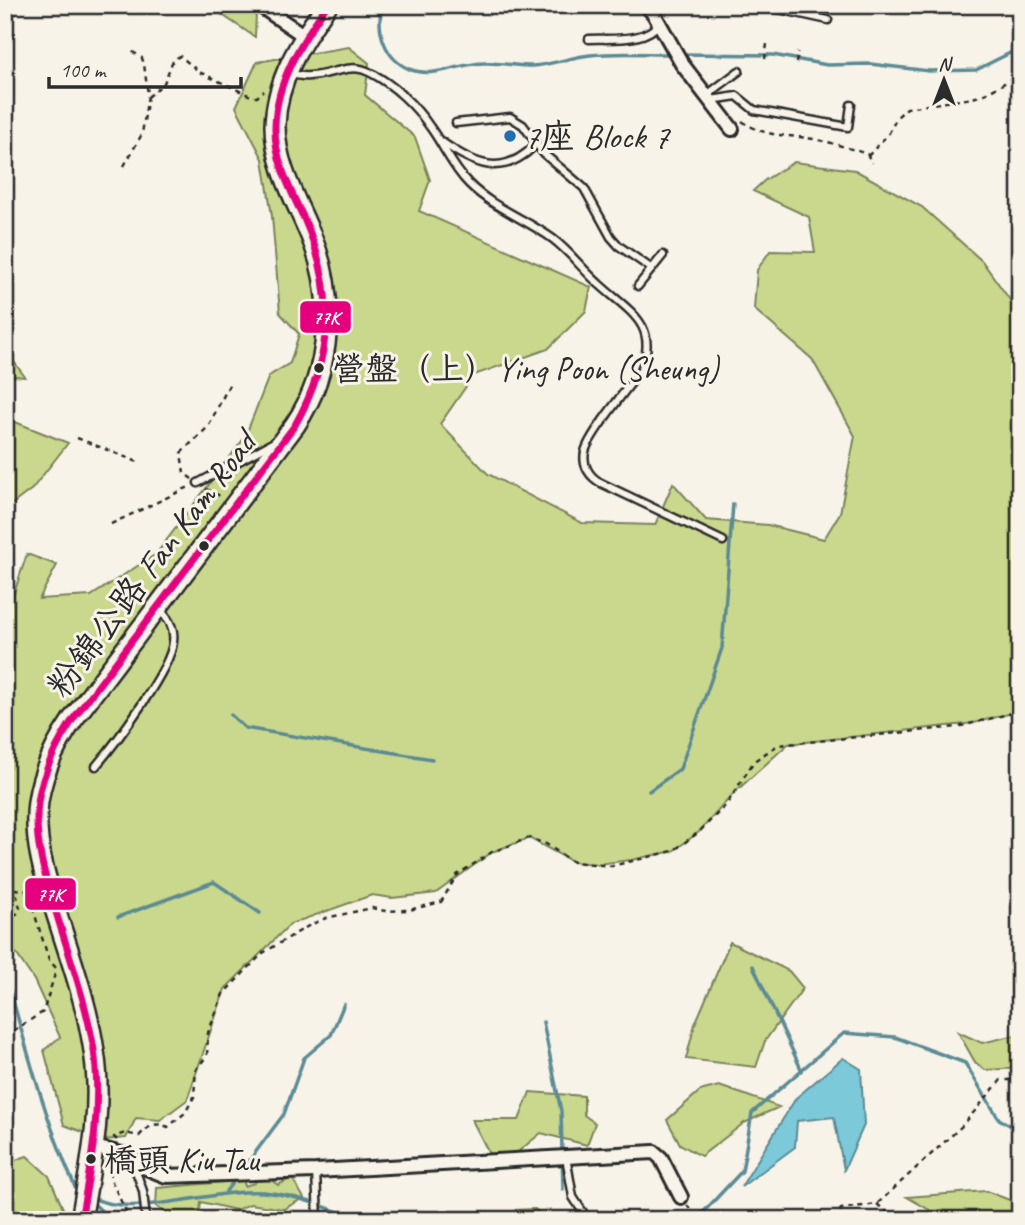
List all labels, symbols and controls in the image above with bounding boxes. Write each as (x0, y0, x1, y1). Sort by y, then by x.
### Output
scale bar (49, 46, 242, 90)
north arrow (909, 46, 979, 116)
text: N (938, 52, 953, 76)
text: 100 m (60, 57, 107, 83)
place label: 7座 Block 7 (524, 114, 672, 159)
marker: 7座 Block 7 (502, 128, 518, 144)
line badge: 77K (299, 300, 352, 334)
text: 77K (313, 306, 344, 330)
place label: 營盤（上）Ying Poon (Sheung) (332, 348, 721, 390)
marker: 營盤（上）Ying Poon (Sheung) (312, 361, 326, 375)
street label: 粉錦公路 Fan Kam Road (37, 418, 269, 706)
unlabelled marker (197, 539, 211, 553)
line badge: 77K (24, 877, 77, 911)
text: 77K (37, 883, 68, 907)
place label: 橋頭 Kiu Tau (104, 1139, 260, 1181)
marker: 橋頭 Kiu Tau (84, 1152, 98, 1166)

